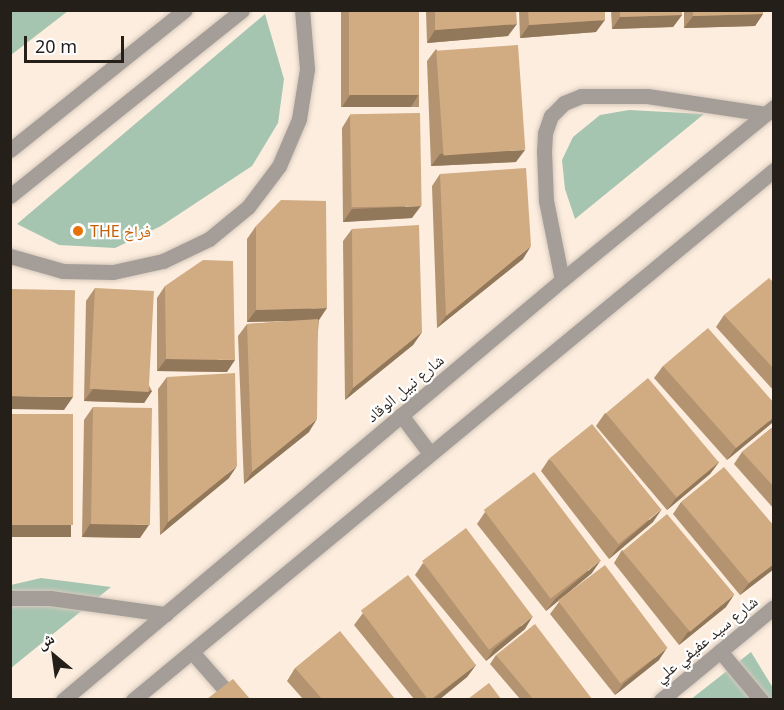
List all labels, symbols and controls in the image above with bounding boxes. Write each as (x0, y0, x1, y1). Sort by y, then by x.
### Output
scale bar (27, 24, 128, 62)
text: 20 m (35, 34, 77, 58)
place label: THE فراخ (90, 221, 151, 241)
marker: THE فراخ (71, 224, 85, 238)
street label: شارع نبيل الوقاد (362, 350, 448, 426)
street label: شارع سيد عفيفي علي (651, 592, 761, 686)
north arrow (24, 626, 84, 686)
text: ش (33, 627, 58, 654)

